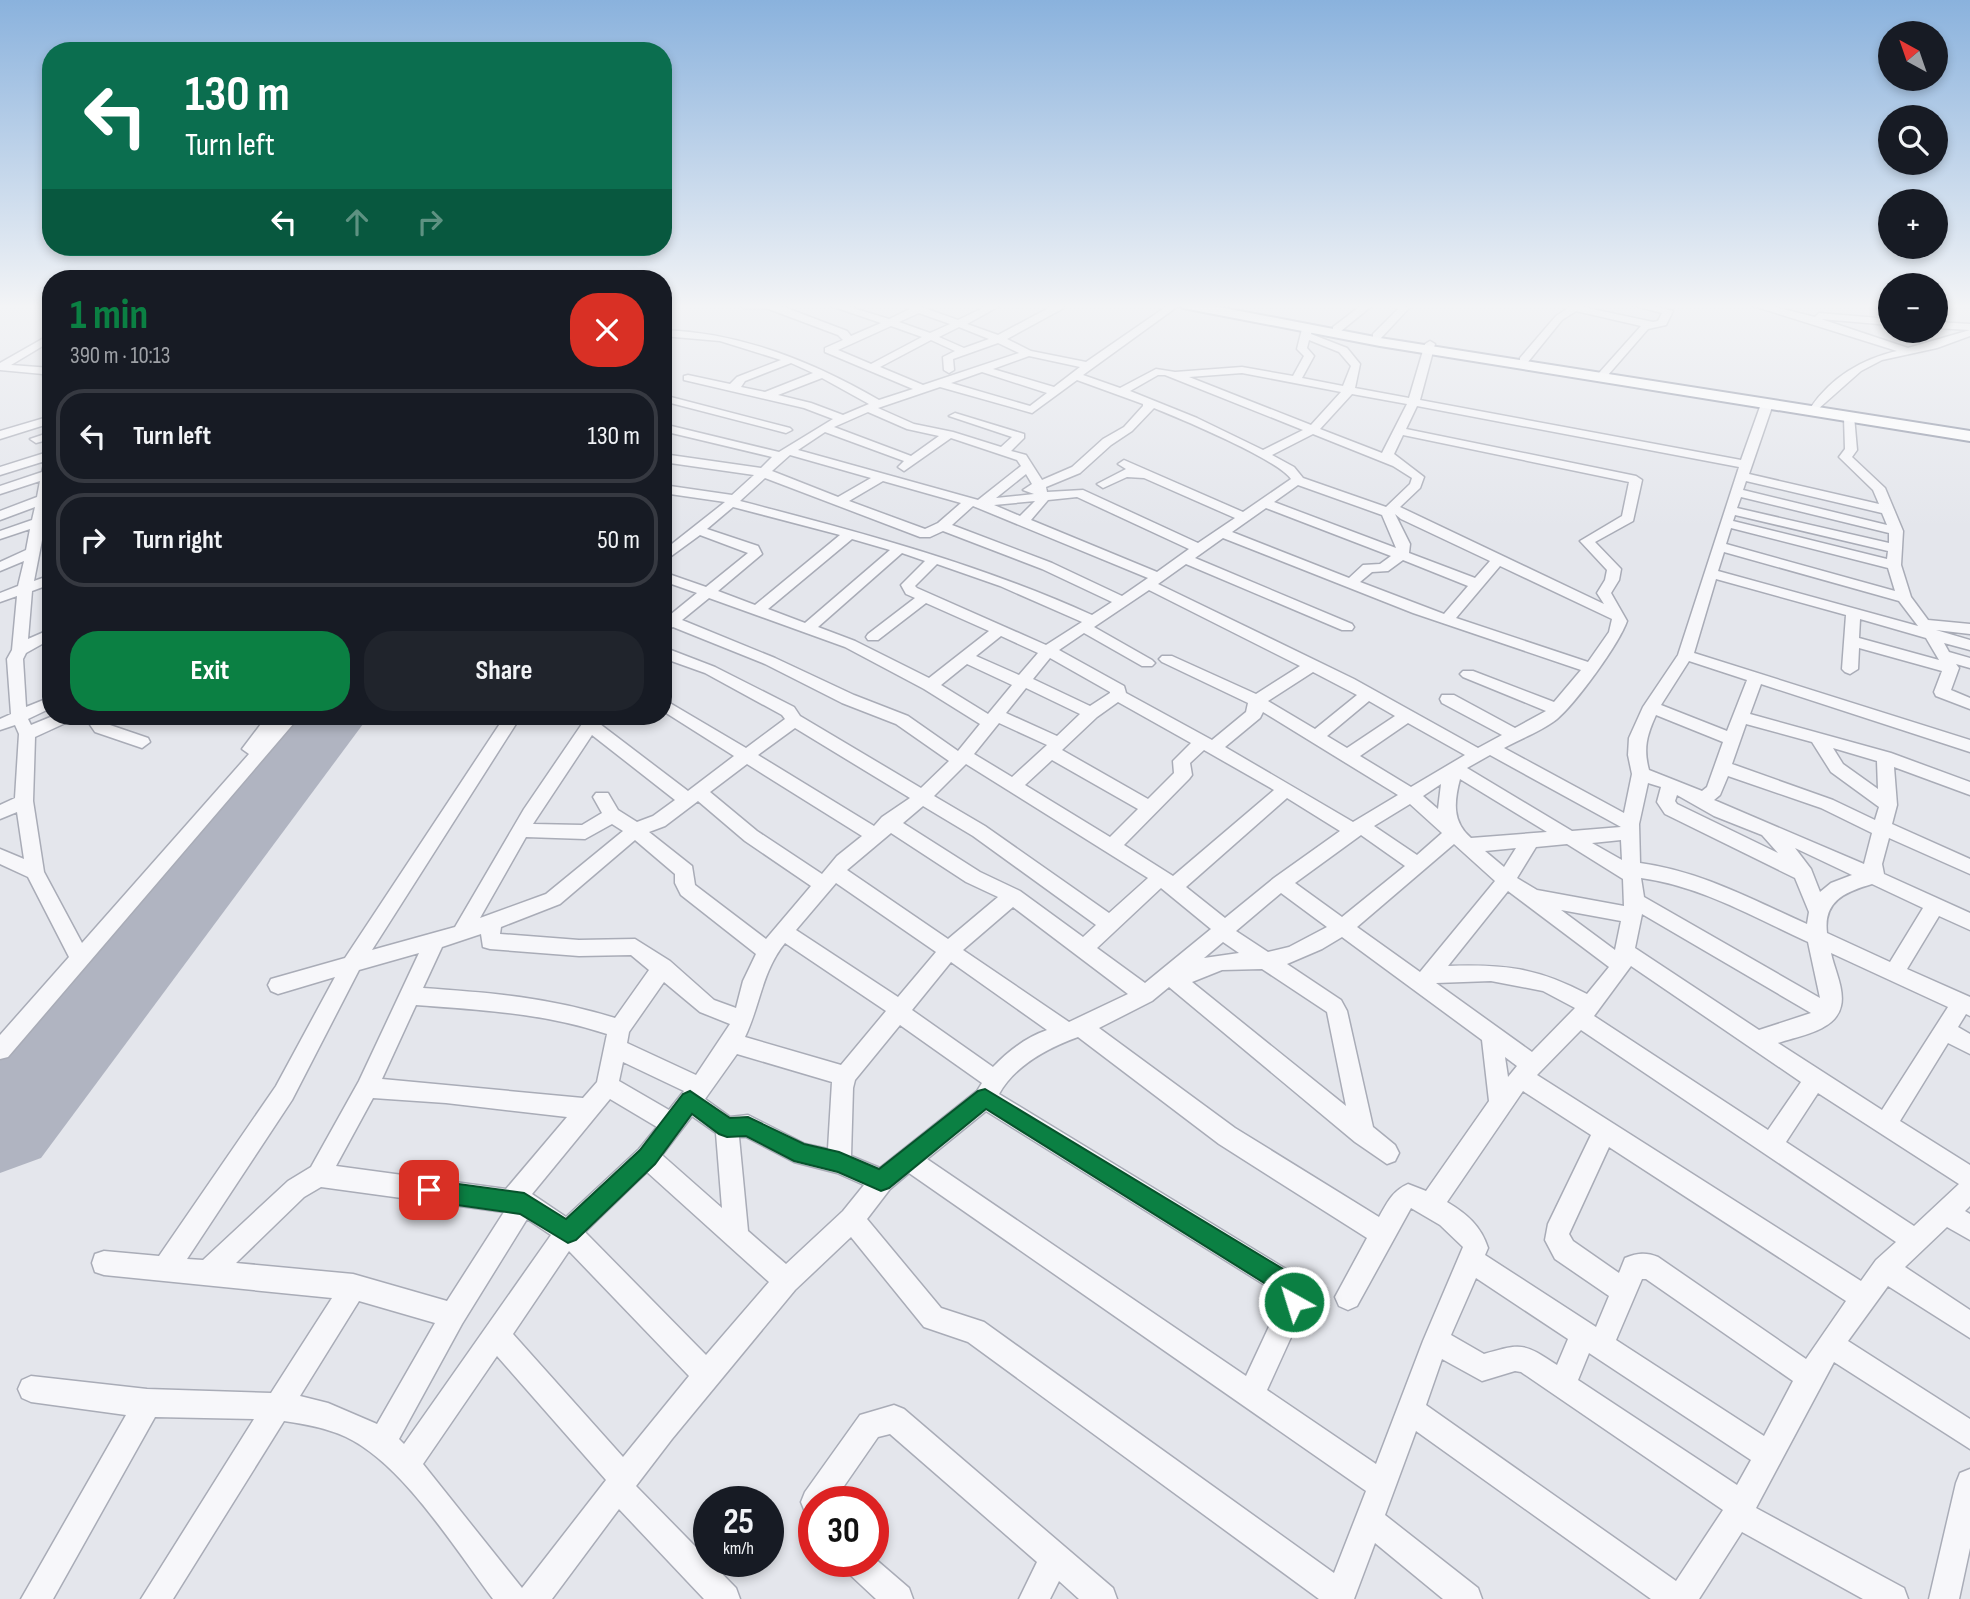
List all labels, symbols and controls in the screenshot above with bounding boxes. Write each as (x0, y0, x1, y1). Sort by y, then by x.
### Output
north arrow (1878, 21, 1948, 91)
map controls (1878, 21, 1948, 343)
text: 130 m (185, 66, 290, 125)
icon: left (70, 70, 161, 161)
button: search (1878, 105, 1948, 175)
text: Turn left (185, 126, 275, 165)
button: + (1878, 189, 1948, 259)
icon: left (265, 203, 303, 241)
icon: ahead (338, 203, 376, 241)
icon: right (411, 203, 449, 241)
button: − (1878, 273, 1948, 343)
text: 1 min (70, 290, 148, 341)
button: close (570, 293, 644, 367)
text: 390 m · 10:13 (70, 342, 170, 370)
icon: left (74, 417, 112, 455)
text: Turn left (133, 421, 211, 452)
text: 130 m (588, 421, 640, 452)
icon: right (74, 521, 112, 559)
text: Turn right (133, 525, 222, 556)
text: 50 m (597, 525, 640, 556)
button: Exit (70, 631, 350, 711)
button: Share (364, 631, 644, 711)
pin (399, 1160, 459, 1220)
icon: arrive (410, 1171, 448, 1209)
position arrow (1257, 1265, 1331, 1339)
speed limit sign: 30 (798, 1486, 889, 1577)
text: 25 (723, 1501, 754, 1544)
text: km/h (723, 1538, 754, 1559)

